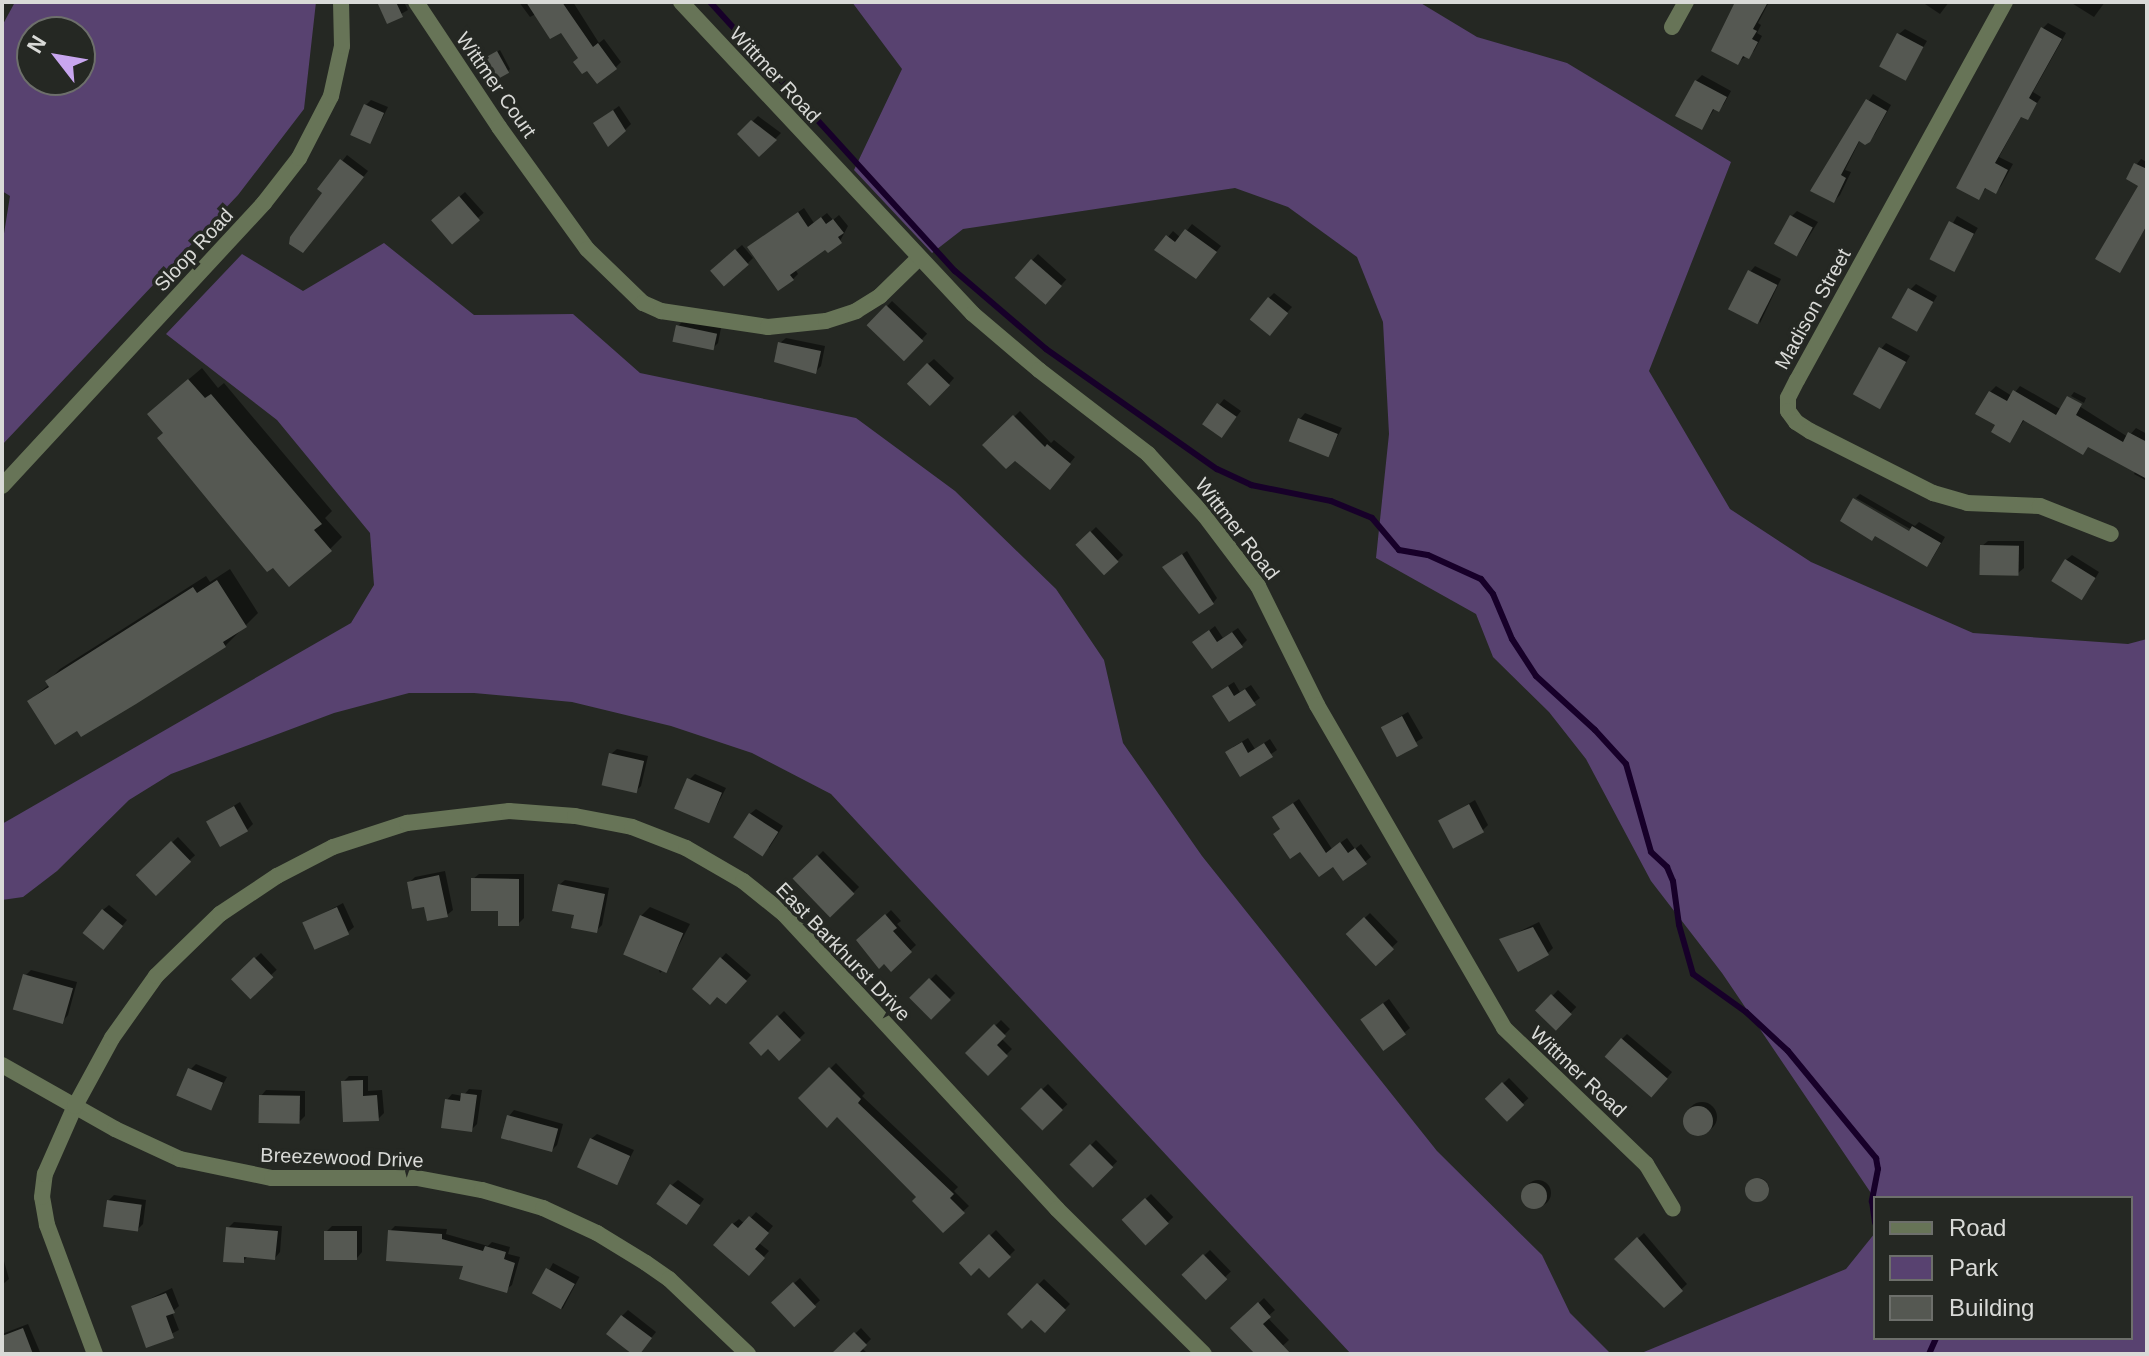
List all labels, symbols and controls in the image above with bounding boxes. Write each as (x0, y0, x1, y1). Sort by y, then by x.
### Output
north arrow (16, 16, 96, 96)
street label: Wittmer Road (725, 22, 825, 128)
street label: Wittmer Court (451, 28, 541, 142)
text: N (22, 31, 52, 58)
street label: Sloop Road (150, 204, 238, 296)
street label: Madison Street (1770, 244, 1856, 374)
street label: Wittmer Road (1190, 473, 1284, 585)
street label: East Barkhurst Drive (771, 878, 915, 1026)
street label: Wittmer Road (1525, 1022, 1631, 1122)
street label: Breezewood Drive (260, 1143, 424, 1173)
legend (1873, 1196, 2133, 1340)
text: Road (1949, 1214, 2006, 1241)
text: Park (1949, 1254, 1998, 1281)
text: Building (1949, 1294, 2034, 1321)

